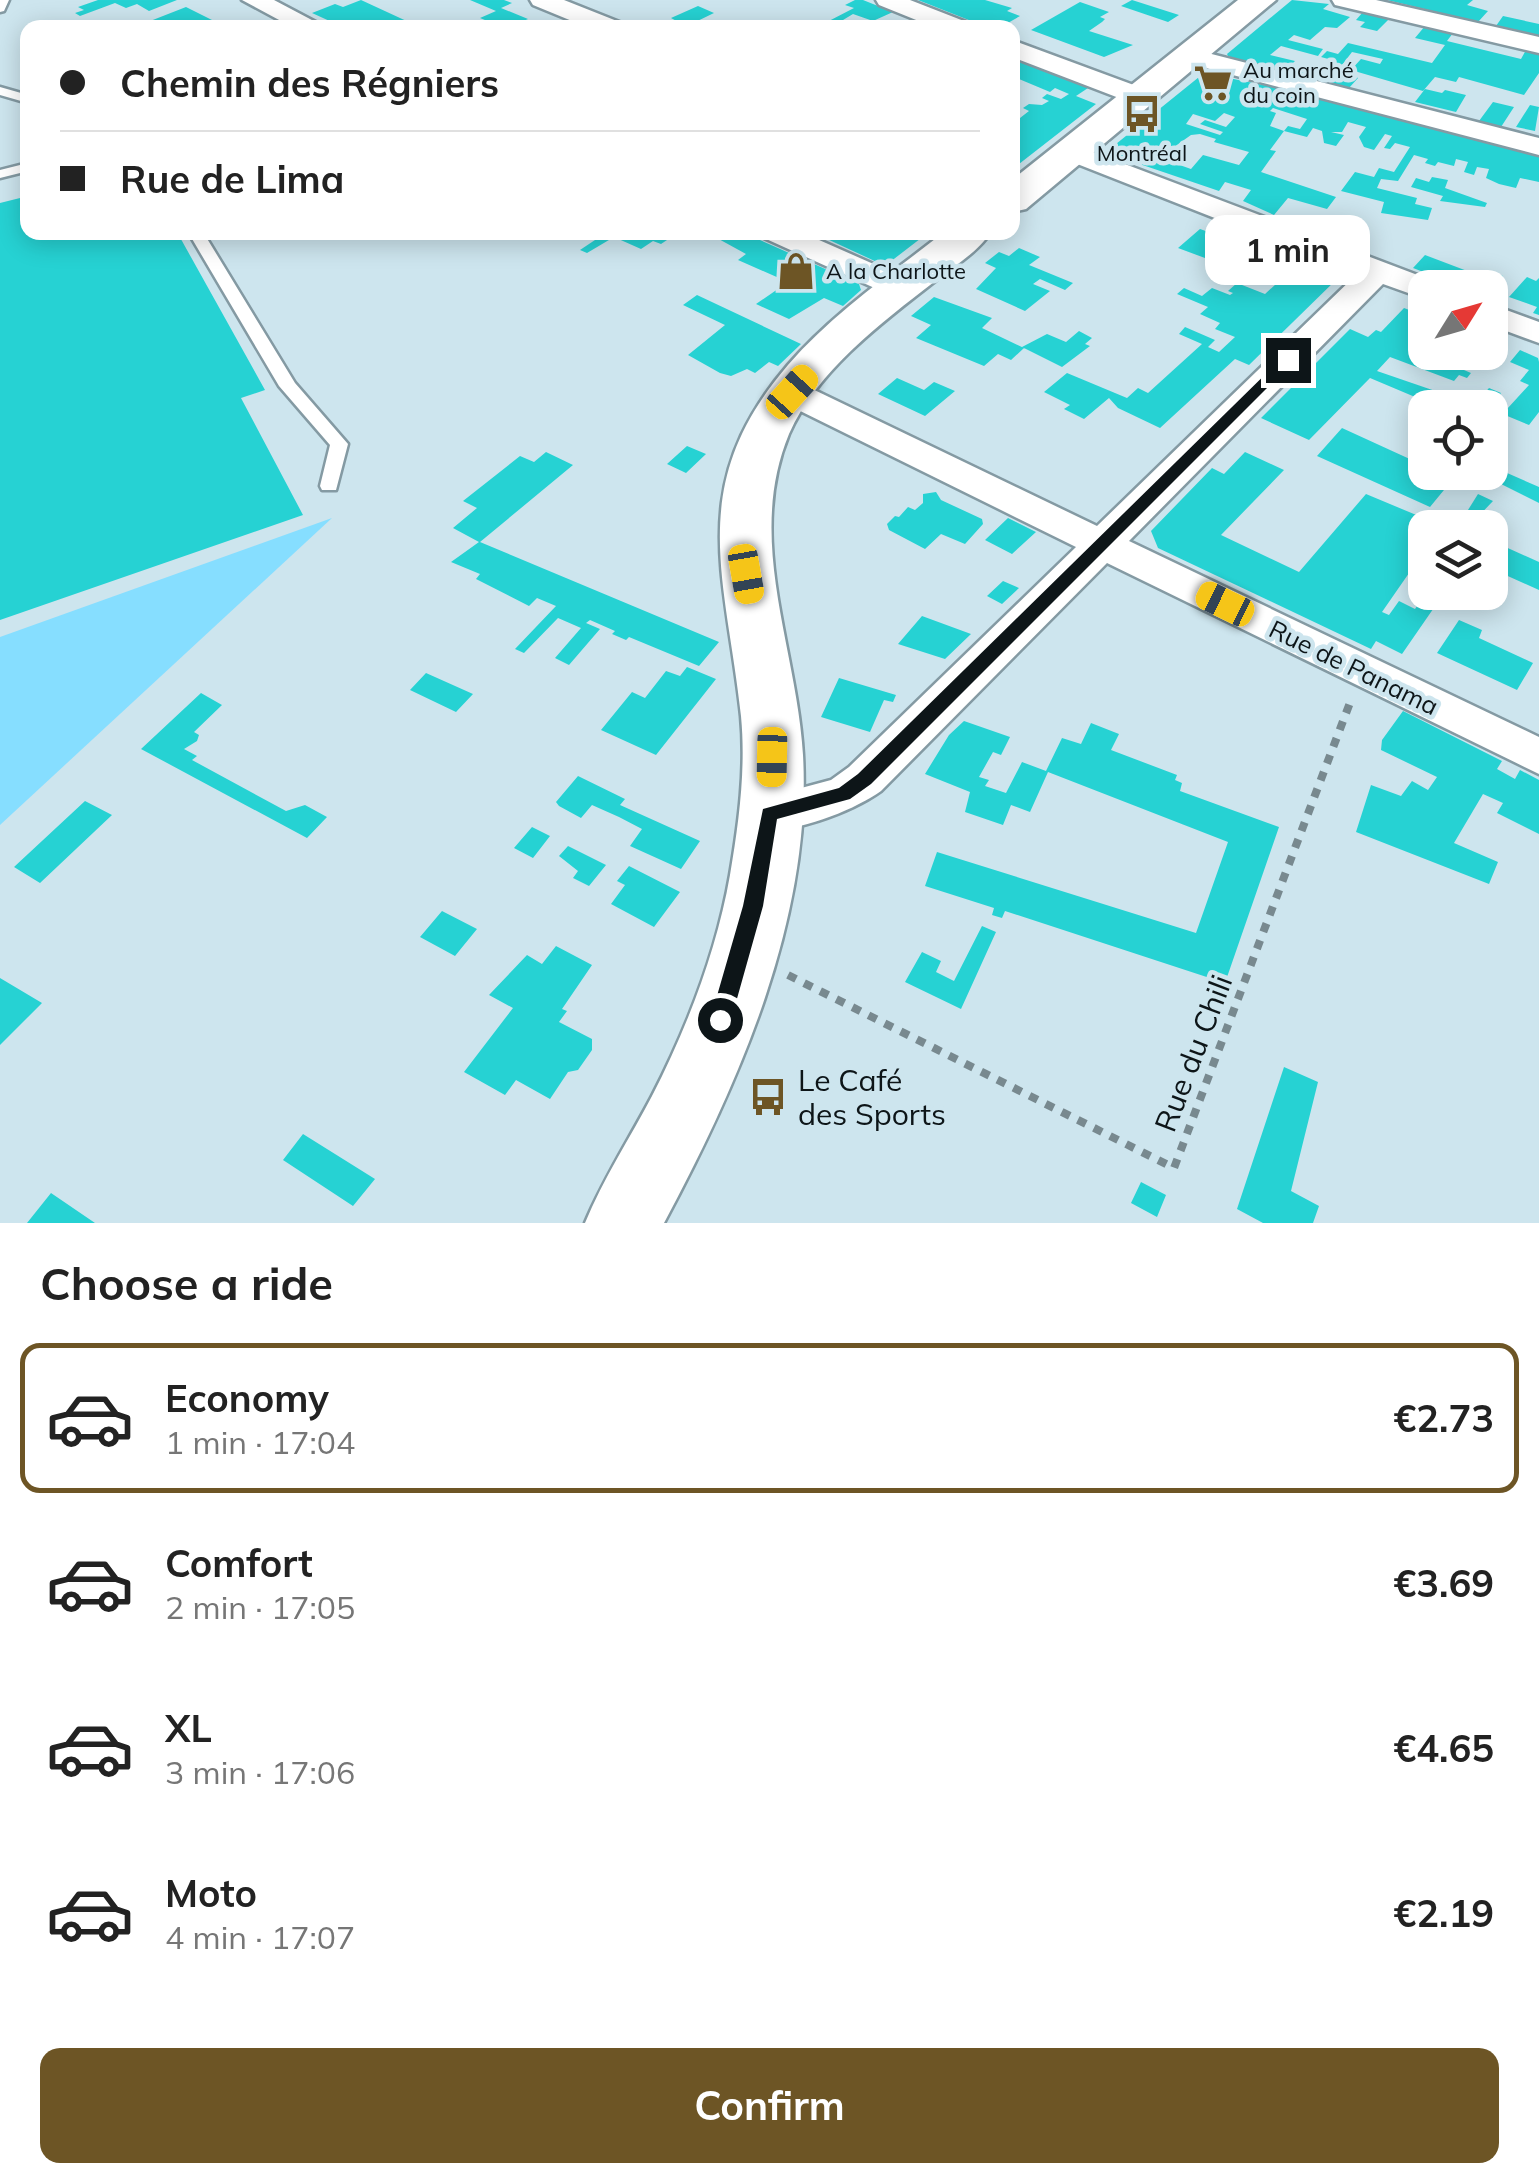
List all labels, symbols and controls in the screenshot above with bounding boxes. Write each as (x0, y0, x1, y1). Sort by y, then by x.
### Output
place label: Au marché du coin (1243, 56, 1354, 109)
text: Chemin des Régniers (120, 59, 499, 107)
supermarket icon: Au marché du coin (1192, 62, 1234, 104)
bus stop icon: Montréal (1121, 93, 1163, 135)
place label: Montréal (1097, 139, 1187, 167)
text: Rue de Lima (120, 155, 344, 203)
callout: 1 min (1206, 215, 1370, 285)
text: 1 min (1245, 230, 1330, 270)
shop icon: A la Charlotte (775, 250, 817, 292)
place label: A la Charlotte (826, 257, 966, 285)
north arrow (1408, 270, 1508, 370)
map controls (1408, 270, 1508, 610)
route end (1266, 338, 1311, 383)
car (761, 360, 823, 424)
button: locate (1408, 390, 1508, 490)
button: layers (1408, 510, 1508, 610)
car (726, 542, 766, 606)
car (1191, 577, 1259, 631)
street label: Rue de Panama (1264, 613, 1444, 721)
car (756, 727, 788, 787)
street label: Rue du Chili (1146, 969, 1240, 1137)
route start (698, 998, 743, 1043)
place label: Le Café des Sports (798, 1061, 946, 1133)
bus stop icon: Le Café des Sports (747, 1076, 789, 1118)
text: Choose a ride (40, 1255, 333, 1311)
icon: car (45, 1373, 135, 1463)
text: Economy (165, 1374, 329, 1422)
text: €2.73 (1393, 1394, 1494, 1442)
text: 1 min · 17:04 (165, 1422, 355, 1462)
icon: car (45, 1538, 135, 1628)
text: Comfort (165, 1539, 313, 1587)
text: €3.69 (1393, 1559, 1494, 1607)
text: 2 min · 17:05 (165, 1587, 355, 1627)
icon: car (45, 1703, 135, 1793)
text: XL (165, 1704, 212, 1752)
text: €4.65 (1393, 1724, 1494, 1772)
text: 3 min · 17:06 (165, 1752, 355, 1792)
icon: car (45, 1868, 135, 1958)
text: Moto (165, 1869, 257, 1917)
text: €2.19 (1393, 1889, 1494, 1937)
text: 4 min · 17:07 (165, 1917, 355, 1957)
button: Confirm (40, 2048, 1499, 2163)

